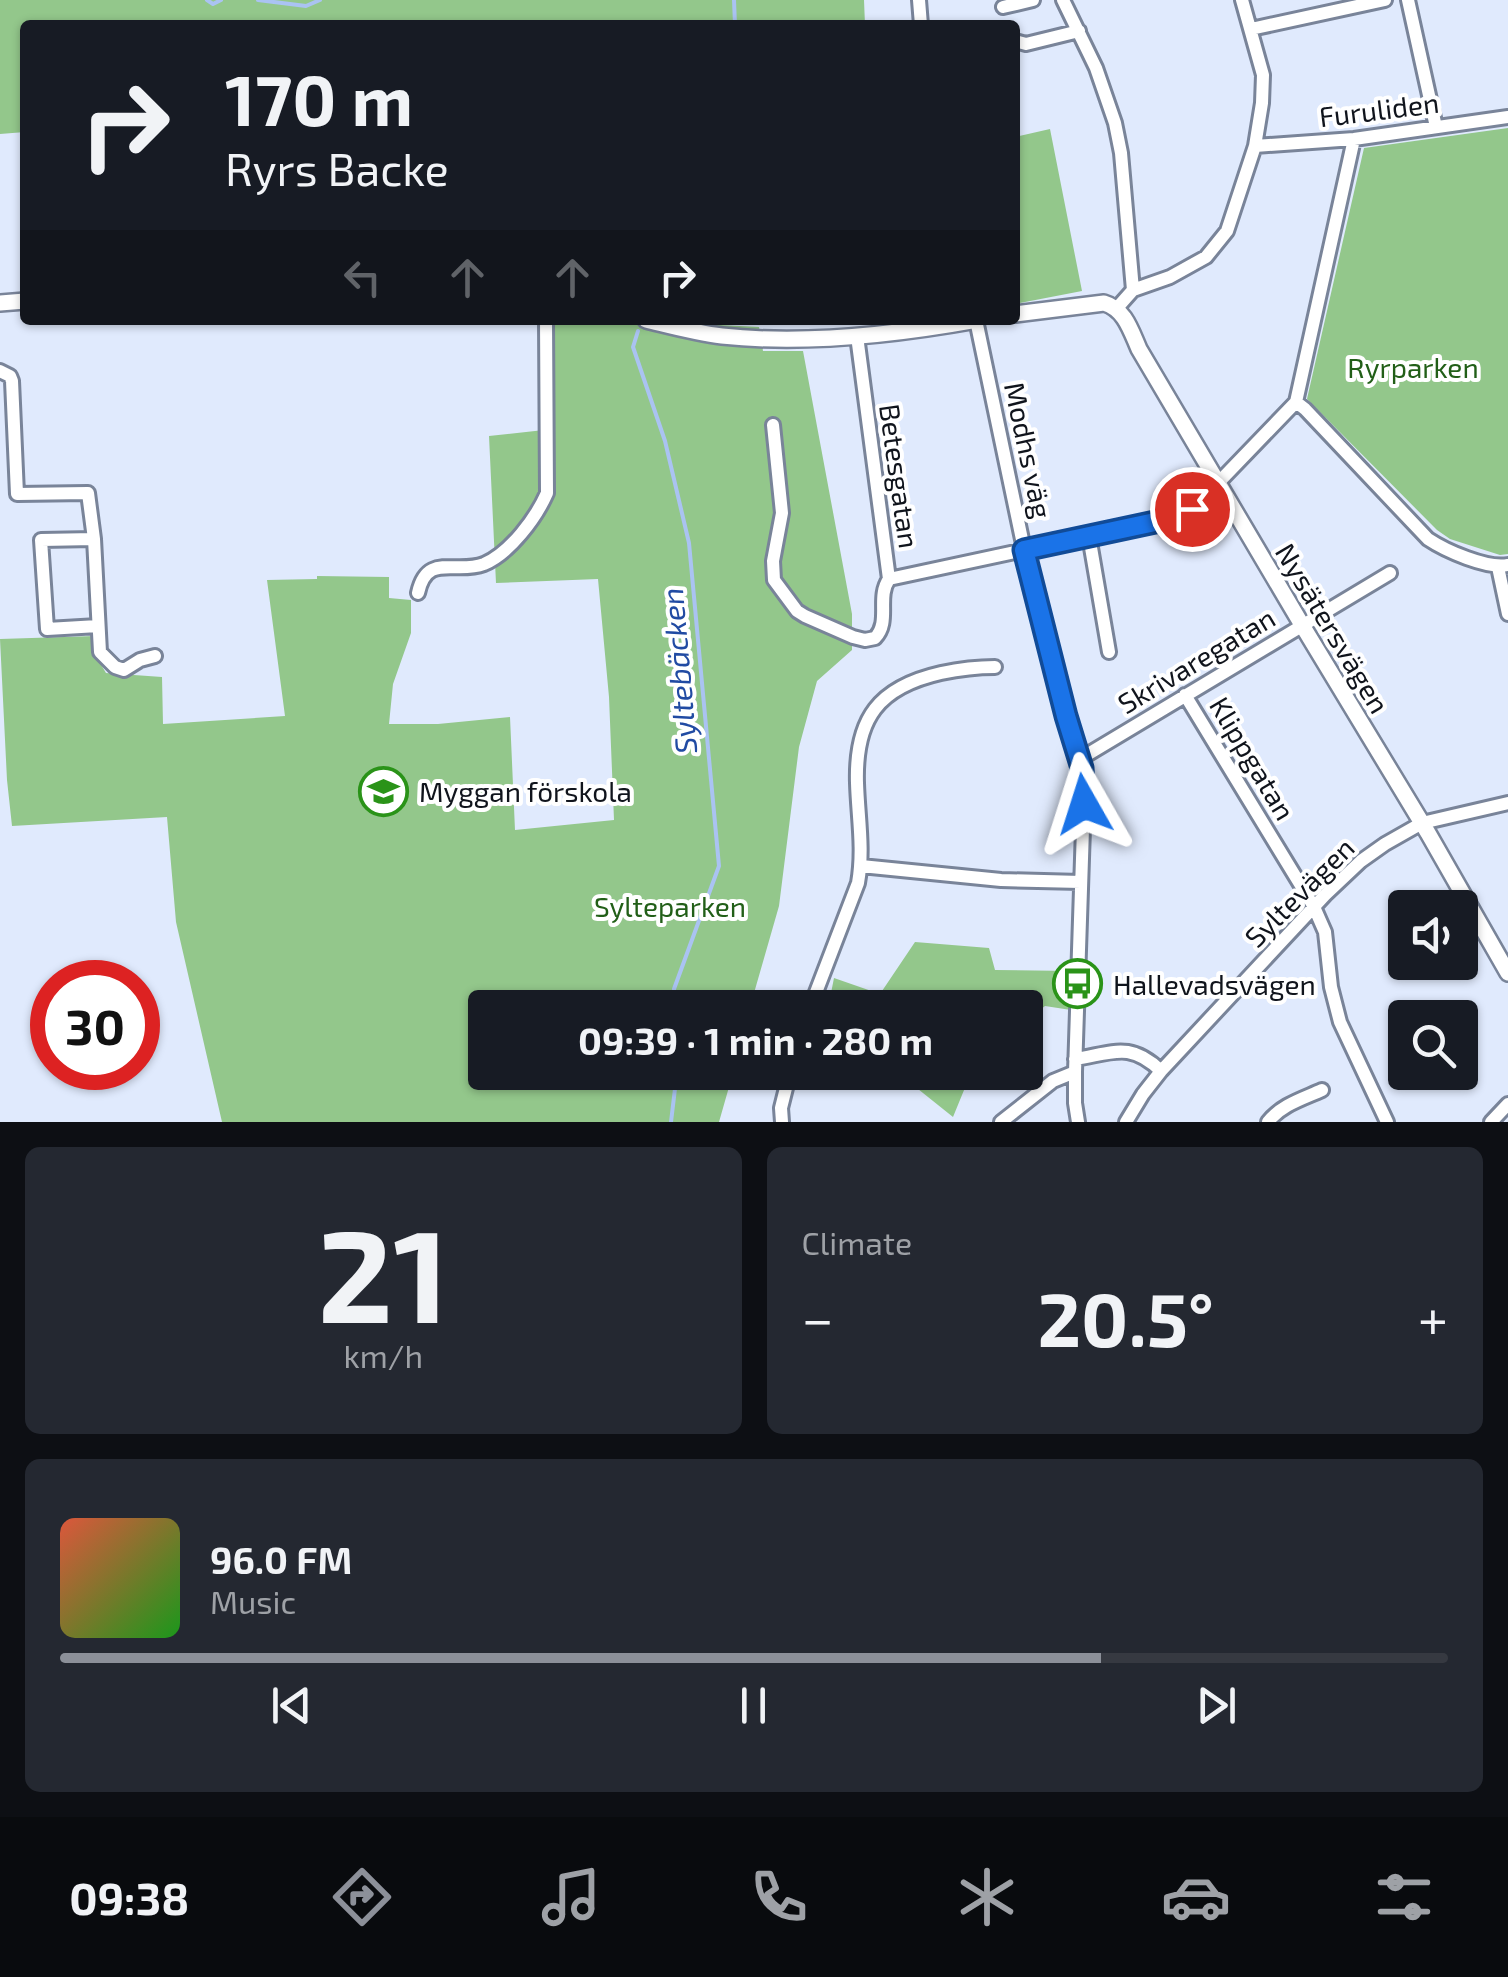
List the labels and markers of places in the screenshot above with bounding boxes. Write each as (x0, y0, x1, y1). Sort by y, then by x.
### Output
pin (1150, 467, 1235, 552)
school or university icon: Myggan förskola (358, 765, 410, 817)
place label: Myggan förskola (419, 774, 632, 808)
bus stop icon: Hallevadsvägen (1052, 958, 1104, 1010)
place label: Hallevadsvägen (1113, 967, 1316, 1001)

